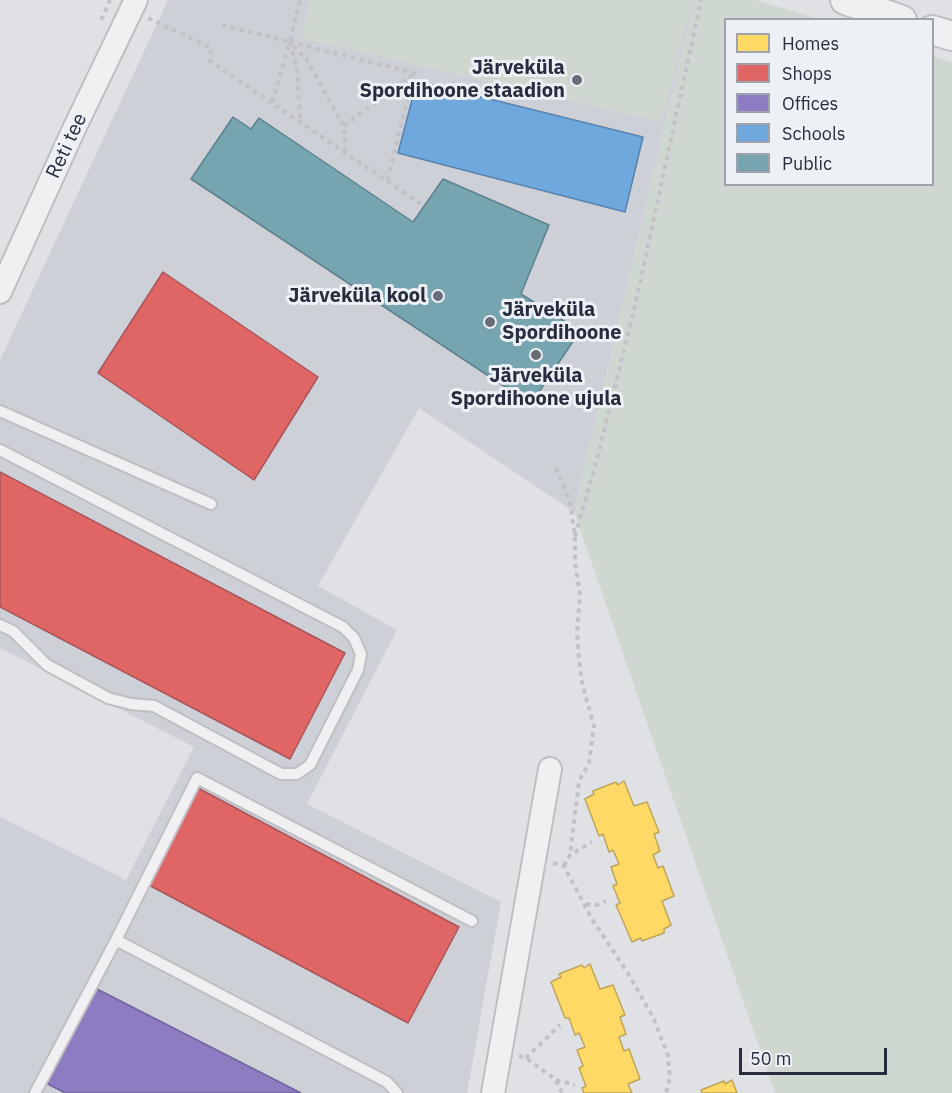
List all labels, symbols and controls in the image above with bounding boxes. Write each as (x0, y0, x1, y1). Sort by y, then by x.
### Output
legend (724, 18, 934, 186)
text: Homes (782, 32, 839, 55)
place label: Järveküla Spordihoone staadion (359, 56, 565, 103)
text: Shops (782, 62, 832, 85)
marker: Järveküla Spordihoone staadion (570, 73, 584, 87)
text: Offices (782, 92, 838, 115)
street label: Reti tee (42, 110, 92, 182)
text: Schools (782, 122, 846, 145)
text: Public (782, 152, 832, 175)
place label: Järveküla kool (288, 284, 426, 308)
marker: Järveküla kool (431, 289, 445, 303)
place label: Järveküla Spordihoone (502, 298, 621, 345)
marker: Järveküla Spordihoone (483, 315, 497, 329)
marker: Järveküla Spordihoone ujula (529, 348, 543, 362)
place label: Järveküla Spordihoone ujula (450, 364, 622, 411)
scale bar (742, 1036, 890, 1074)
text: 50 m (750, 1047, 792, 1070)

